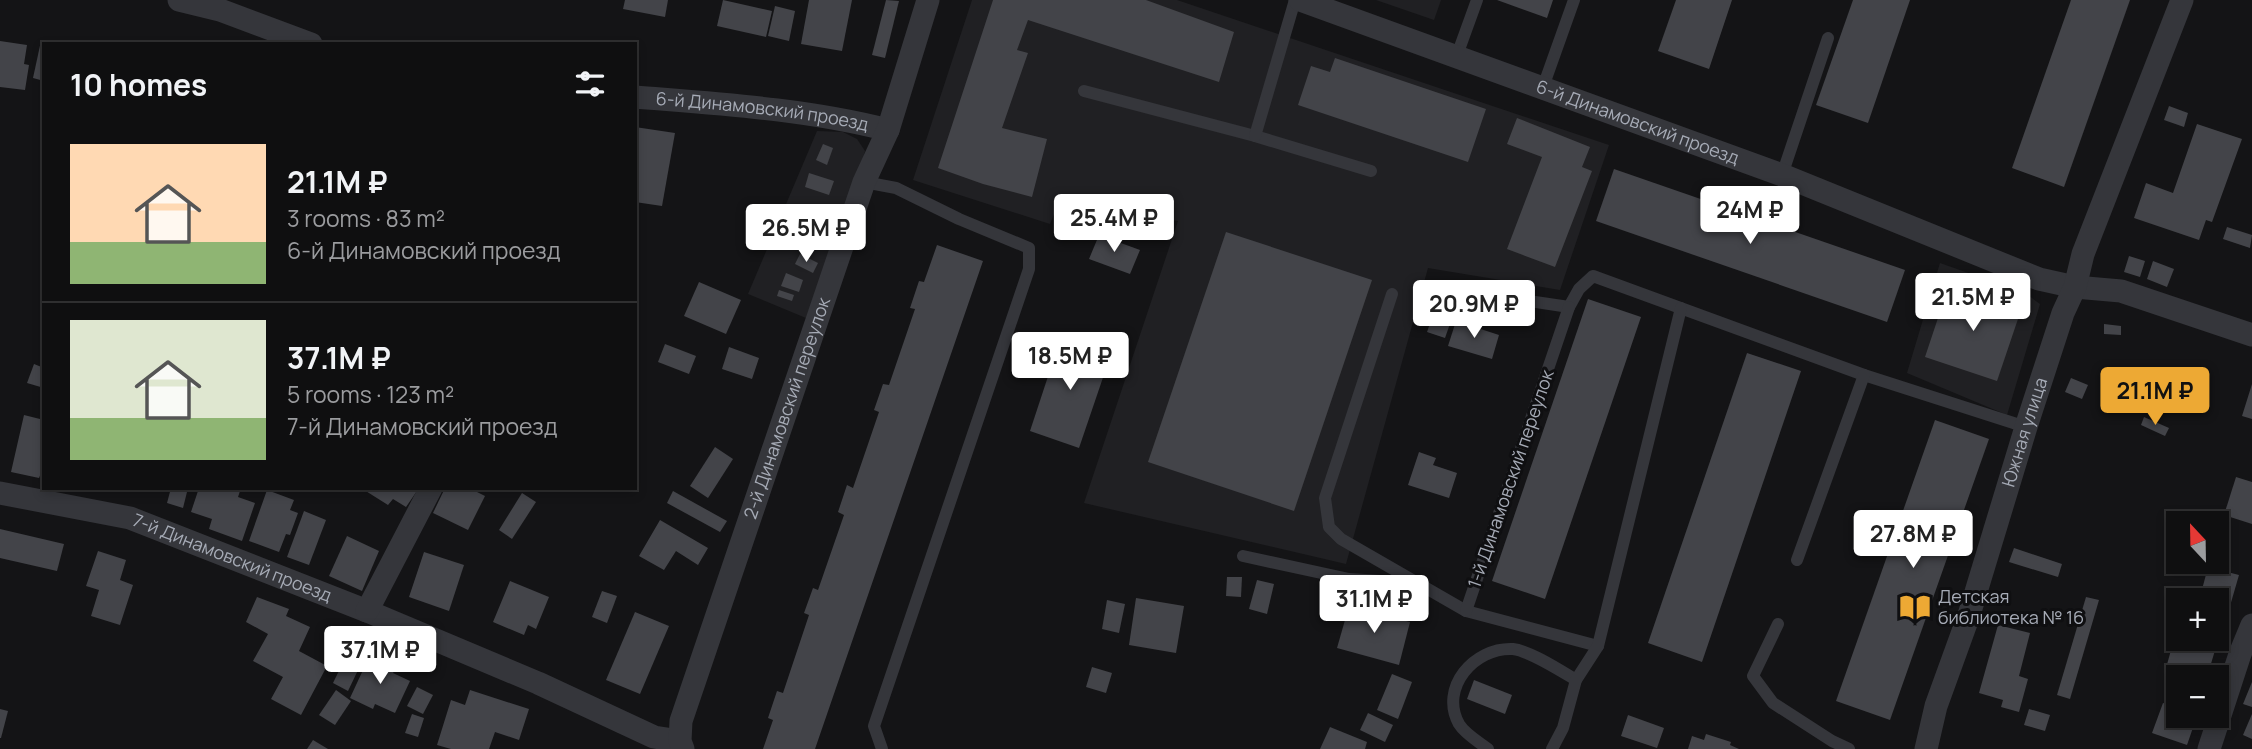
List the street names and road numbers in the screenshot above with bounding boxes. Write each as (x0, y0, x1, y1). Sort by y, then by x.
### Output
street label: 6-й Динамовский проезд (1533, 74, 1743, 169)
street label: 6-й Динамовский проезд (655, 86, 871, 136)
street label: 2-й Динамовский переулок (738, 293, 835, 522)
street label: 1-й Динамовский переулок (1461, 365, 1559, 591)
street label: Южная улица (1995, 374, 2052, 490)
street label: 7-й Динамовский проезд (129, 507, 336, 607)

